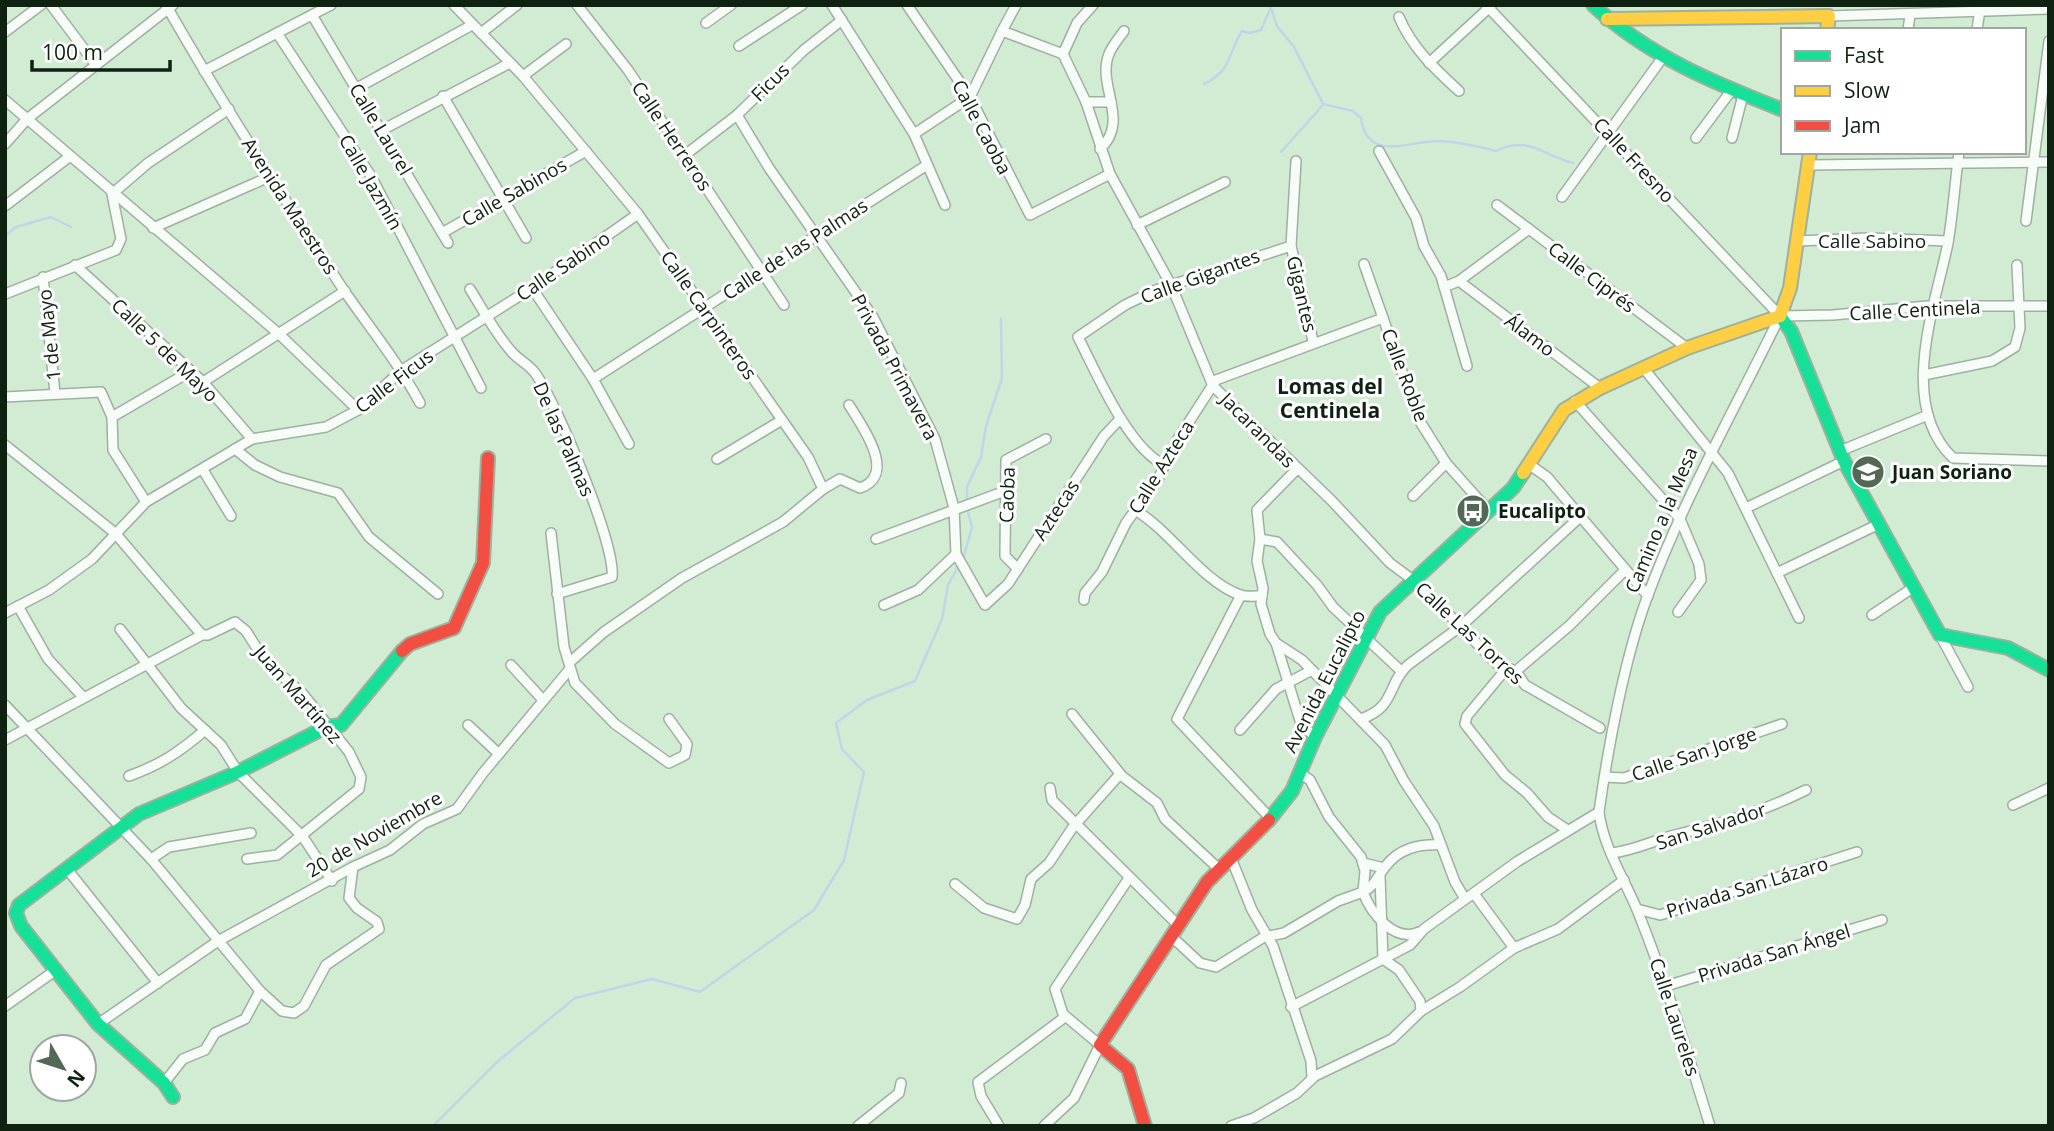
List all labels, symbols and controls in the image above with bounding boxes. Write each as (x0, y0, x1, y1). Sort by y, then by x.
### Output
scale bar (32, 28, 170, 72)
legend (1781, 28, 2026, 154)
text: 100 m (42, 38, 103, 66)
text: Fast (1844, 41, 1884, 69)
street label: Ficus (745, 57, 795, 107)
street label: Calle Caoba (946, 75, 1018, 179)
street label: Calle Herreros (626, 76, 718, 196)
text: Slow (1844, 76, 1890, 104)
street label: Calle Laurel (343, 78, 419, 180)
text: Jam (1842, 111, 1881, 139)
street label: Calle Fresno (1588, 112, 1680, 208)
street label: Calle Jazmín (333, 129, 409, 235)
street label: Avenida Maestros (236, 133, 344, 279)
street label: Calle Sabinos (457, 151, 571, 233)
street label: Calle de las Palmas (717, 192, 873, 306)
street label: Calle Sabino (511, 225, 615, 307)
street label: Calle Sabino (1818, 228, 1926, 254)
street label: Calle Ciprés (1543, 235, 1641, 319)
street label: Calle Gigantes (1137, 242, 1263, 310)
street label: Calle Carpinteros (655, 245, 763, 385)
street label: Gigantes (1281, 253, 1323, 335)
street label: 1 de Mayo (31, 288, 67, 382)
street label: Privada Primavera (846, 289, 944, 445)
street label: Calle 5 de Mayo (106, 292, 224, 408)
street label: Calle Centinela (1849, 294, 1981, 326)
street label: Álamo (1500, 308, 1560, 362)
street label: Calle Roble (1375, 325, 1435, 425)
street label: Calle Ficus (349, 343, 439, 419)
district label: Lomas del Centinela (1277, 372, 1383, 424)
street label: De las Palmas (527, 378, 601, 500)
street label: Jacarandas (1213, 385, 1301, 473)
street label: Calle Azteca (1122, 415, 1200, 519)
street label: Camino a la Mesa (1619, 443, 1703, 597)
school or university icon: Juan Soriano (1849, 453, 1887, 491)
place label: Juan Soriano (1890, 459, 2012, 485)
street label: Caoba (993, 466, 1021, 524)
street label: Aztecas (1027, 475, 1085, 545)
bus stop icon: Eucalipto (1454, 492, 1492, 530)
place label: Eucalipto (1498, 498, 1586, 524)
street label: Calle Las Torres (1410, 576, 1530, 690)
street label: Avenida Eucalipto (1277, 605, 1371, 757)
street label: Juan Martínez (247, 638, 348, 749)
street label: Calle San Jorge (1628, 720, 1760, 788)
street label: 20 de Noviembre (302, 785, 446, 883)
street label: San Salvador (1653, 796, 1770, 856)
street label: Privada San Lázaro (1663, 850, 1831, 924)
street label: Privada San Ángel (1695, 917, 1853, 989)
street label: Calle Laureles (1644, 955, 1706, 1079)
north arrow (28, 1033, 98, 1103)
text: N (61, 1065, 91, 1093)

